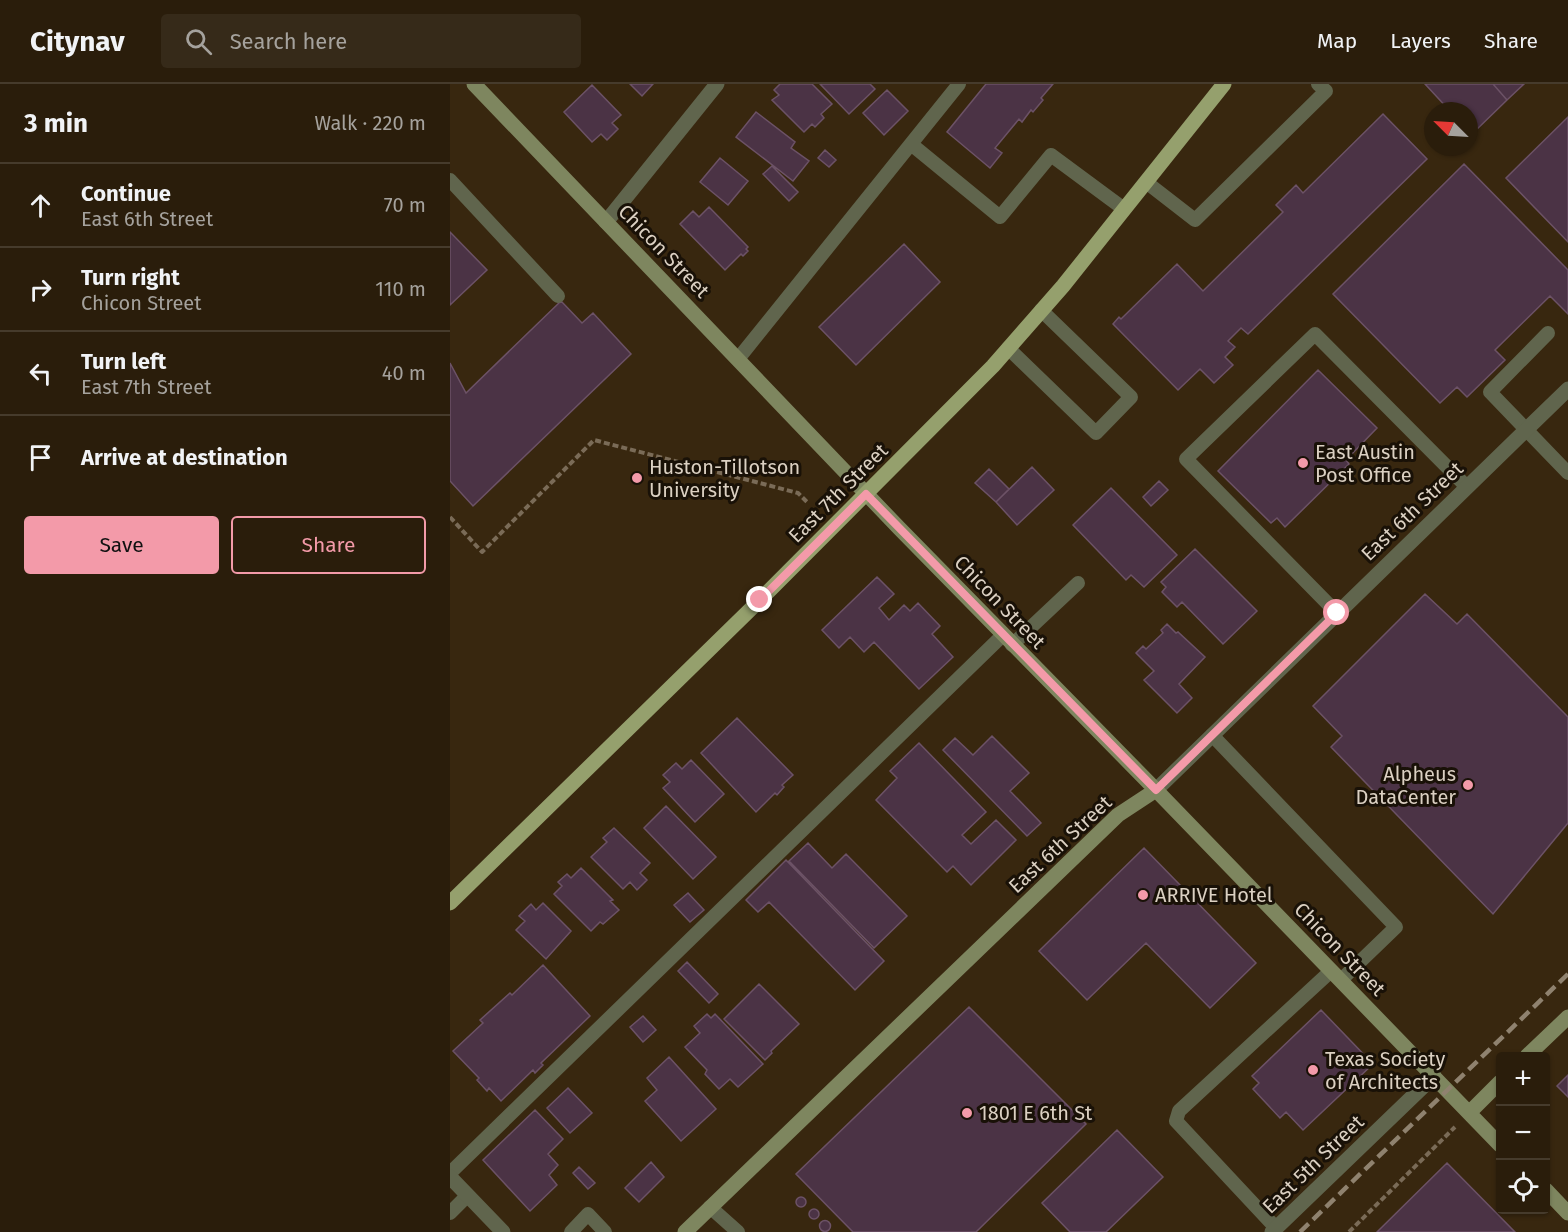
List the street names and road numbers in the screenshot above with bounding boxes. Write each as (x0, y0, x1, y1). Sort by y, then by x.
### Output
street label: Chicon Street (614, 199, 715, 303)
street label: East 7th Street (783, 438, 893, 548)
street label: East 6th Street (1356, 456, 1468, 566)
street label: Chicon Street (950, 550, 1051, 654)
street label: East 6th Street (1003, 790, 1117, 898)
street label: Chicon Street (1290, 897, 1391, 1001)
street label: East 5th Street (1257, 1109, 1369, 1218)

